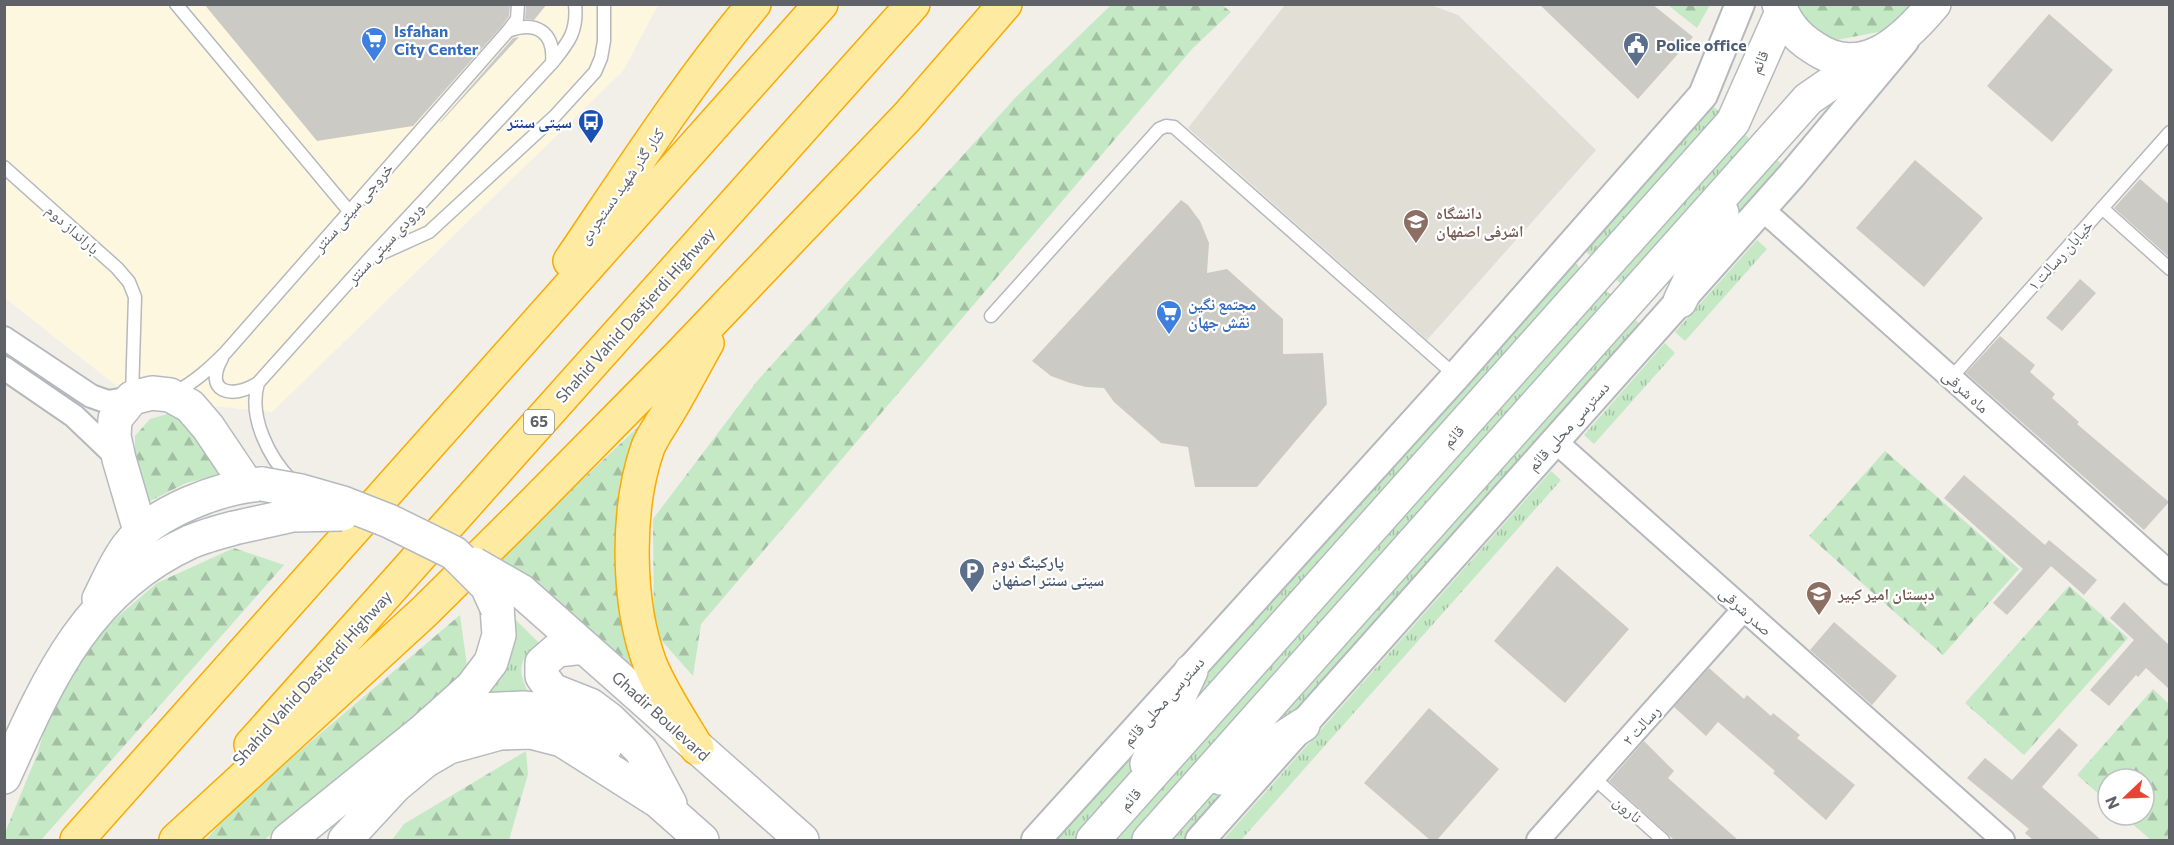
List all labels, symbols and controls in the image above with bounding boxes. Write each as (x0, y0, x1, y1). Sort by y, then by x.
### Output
place label: Isfahan City Center (394, 21, 479, 58)
supermarket icon: Isfahan City Center (359, 25, 389, 63)
public building icon: Police office (1621, 30, 1651, 68)
place label: Police office (1656, 35, 1747, 54)
street label: قائم (1745, 47, 1774, 77)
bus stop icon: سیتی سنتر (576, 107, 606, 145)
place label: سیتی سنتر (506, 112, 572, 132)
street label: کنار گذر شهید دستجردی (573, 124, 670, 249)
street label: خروجی سیتی سنتر (308, 158, 398, 257)
street label: ورودی سیتی سنتر (341, 198, 429, 289)
street label: بارانداز دوم (41, 200, 104, 259)
place label: دانشگاه اشرفی اصفهان (1436, 203, 1523, 241)
school or university icon: دانشگاه اشرفی اصفهان (1401, 207, 1431, 245)
street label: خیابان رسالت ۱ (2023, 215, 2098, 295)
street label: Shahid Vahid Dastjerdi Highway (551, 223, 718, 406)
place label: مجتمع نگین نقش جهان (1188, 294, 1256, 332)
supermarket icon: مجتمع نگین نقش جهان (1154, 298, 1184, 336)
street label: ماه شرقی (1938, 365, 1993, 418)
street label: دسترسی محلی قائم (1523, 377, 1614, 476)
road number: 65 (524, 410, 554, 434)
street label: قائم (1438, 421, 1469, 452)
place label: پارکینگ دوم سیتی سنتر اصفهان (992, 552, 1104, 590)
parking icon: پارکینگ دوم سیتی سنتر اصفهان (957, 556, 987, 594)
school or university icon: دبستان امیر کبیر (1804, 579, 1834, 617)
street label: صدر شرقی (1715, 582, 1777, 641)
place label: دبستان امیر کبیر (1837, 584, 1935, 604)
street label: Shahid Vahid Dastjerdi Highway (228, 586, 395, 769)
street label: دسترسی محلی قائم (1118, 652, 1209, 751)
street label: Ghadir Boulevard (609, 667, 714, 764)
street label: رسالت ۲ (1618, 701, 1664, 749)
north arrow (2096, 767, 2156, 827)
street label: قائم (1115, 784, 1146, 815)
street label: نارون (1609, 791, 1646, 828)
text: N (2101, 794, 2123, 812)

